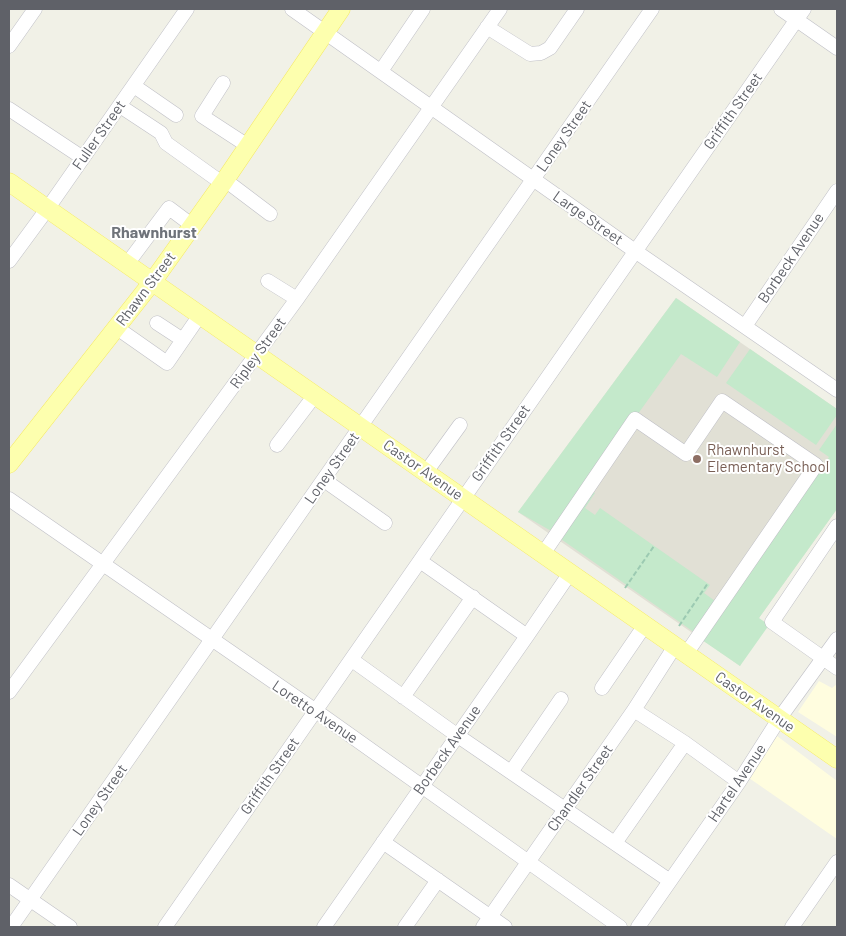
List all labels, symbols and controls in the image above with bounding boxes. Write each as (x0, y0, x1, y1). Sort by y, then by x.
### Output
street label: Griffith Street (700, 69, 766, 153)
street label: Fuller Street (69, 97, 129, 173)
street label: Loney Street (533, 97, 595, 175)
street label: Large Street (549, 187, 627, 249)
street label: Borbeck Avenue (754, 209, 828, 307)
district label: Rhawnhurst (111, 223, 197, 243)
street label: Rhawn Street (112, 249, 180, 329)
street label: Ripley Street (226, 314, 290, 392)
street label: Griffith Street (468, 401, 534, 485)
street label: Loney Street (301, 429, 363, 507)
street label: Castor Avenue (380, 436, 466, 504)
place label: Rhawnhurst Elementary School (707, 441, 829, 476)
marker: Rhawnhurst Elementary School (691, 453, 703, 465)
street label: Castor Avenue (712, 668, 798, 736)
street label: Loretto Avenue (269, 677, 361, 747)
street label: Borbeck Avenue (409, 702, 485, 798)
street label: Griffith Street (237, 734, 303, 818)
street label: Hartel Avenue (704, 740, 770, 826)
street label: Chandler Street (543, 741, 617, 835)
street label: Loney Street (69, 761, 131, 839)

